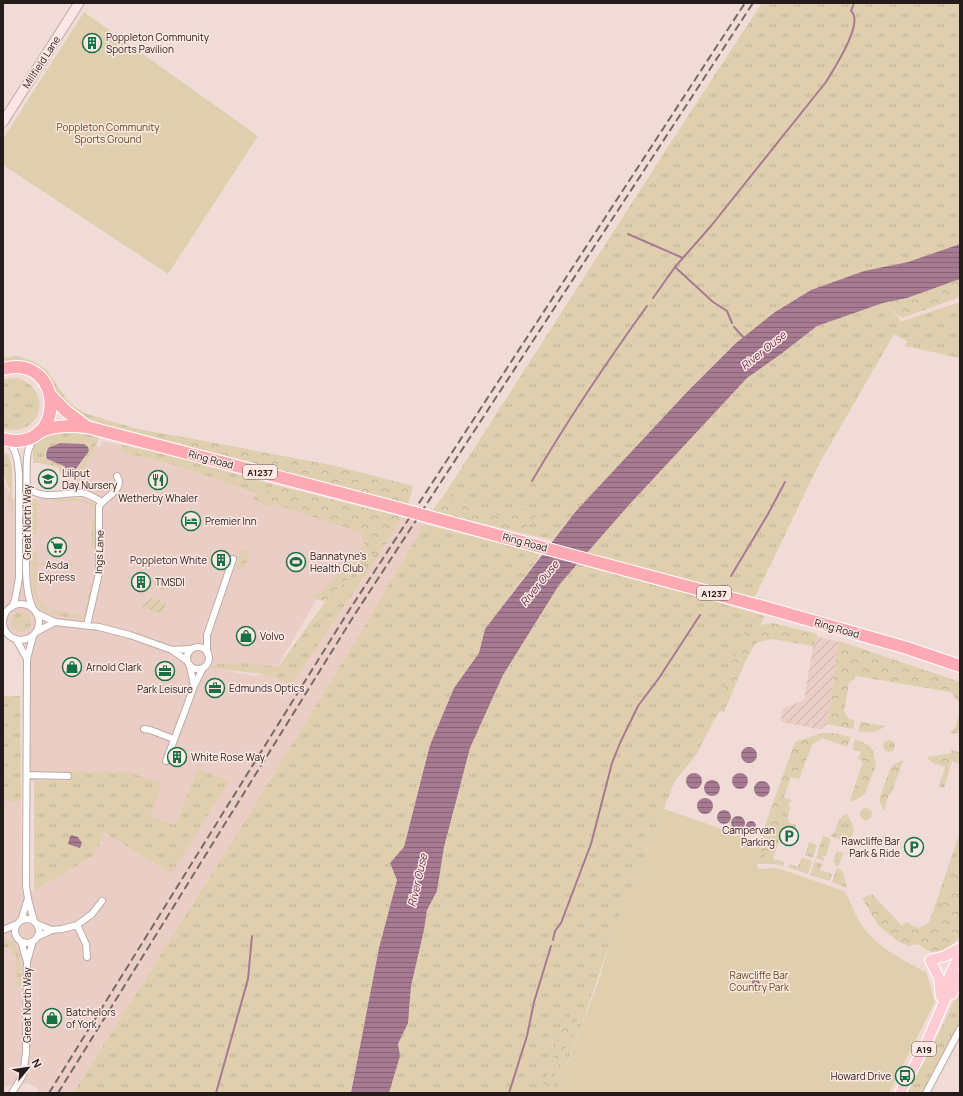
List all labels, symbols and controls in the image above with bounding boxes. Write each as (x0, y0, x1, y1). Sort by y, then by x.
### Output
place label: Poppleton Community Sports Pavilion (106, 30, 210, 56)
building icon: Poppleton Community Sports Pavilion (81, 32, 103, 54)
street label: Millfield Lane (19, 33, 63, 91)
park label: Poppleton Community Sports Ground (57, 120, 160, 146)
water label: River Ouse (737, 327, 789, 373)
street label: Ring Road (187, 446, 235, 472)
road number: A1237 (243, 465, 277, 479)
place label: Liliput Day Nursery (62, 466, 118, 492)
school or university icon: Liliput Day Nursery (37, 468, 59, 490)
restaurant icon: Wetherby Whaler (147, 469, 169, 491)
street label: Great North Way (20, 483, 34, 560)
place label: Wetherby Whaler (118, 491, 198, 505)
hotel icon: Premier Inn (180, 510, 202, 532)
place label: Premier Inn (205, 514, 257, 528)
street label: Ring Road (501, 529, 549, 555)
street label: Ings Lane (91, 530, 107, 574)
supermarket icon: Asda Express (46, 536, 68, 558)
building icon: Poppleton White (210, 549, 232, 571)
place label: Bannatyne's Health Club (310, 549, 367, 575)
sports icon: Bannatyne's Health Club (285, 551, 307, 573)
place label: Poppleton White (130, 553, 207, 567)
water label: River Ouse (516, 557, 562, 609)
place label: Asda Express (39, 558, 75, 584)
building icon: TMSDI (130, 571, 152, 593)
place label: TMSDI (155, 575, 185, 589)
road number: A1237 (697, 586, 731, 600)
street label: Ring Road (813, 615, 861, 641)
shop icon: Volvo (235, 625, 257, 647)
place label: Volvo (260, 629, 285, 643)
shop icon: Arnold Clark (61, 656, 83, 678)
place label: Arnold Clark (86, 660, 143, 674)
office icon: Park Leisure (154, 660, 176, 682)
office icon: Edmunds Optics (204, 677, 226, 699)
place label: Edmunds Optics (229, 681, 304, 695)
place label: Park Leisure (137, 682, 193, 696)
building icon: White Rose Way (166, 746, 188, 768)
place label: White Rose Way (191, 750, 266, 764)
place label: Campervan Parking (722, 823, 775, 849)
parking icon: Campervan Parking (778, 825, 800, 847)
place label: Rawcliffe Bar Park & Ride (841, 834, 900, 860)
parking icon: Rawcliffe Bar Park & Ride (903, 836, 925, 858)
water label: River Ouse (404, 851, 431, 908)
street label: Great North Way (20, 966, 34, 1043)
park label: Rawcliffe Bar Country Park (729, 968, 790, 994)
place label: Batchelors of York (66, 1005, 116, 1031)
shop icon: Batchelors of York (41, 1007, 63, 1029)
road number: A19 (912, 1042, 936, 1056)
north arrow (8, 1048, 48, 1088)
text: N (29, 1056, 46, 1070)
bus stop icon: Howard Drive (894, 1065, 916, 1087)
place label: Howard Drive (831, 1069, 891, 1083)

